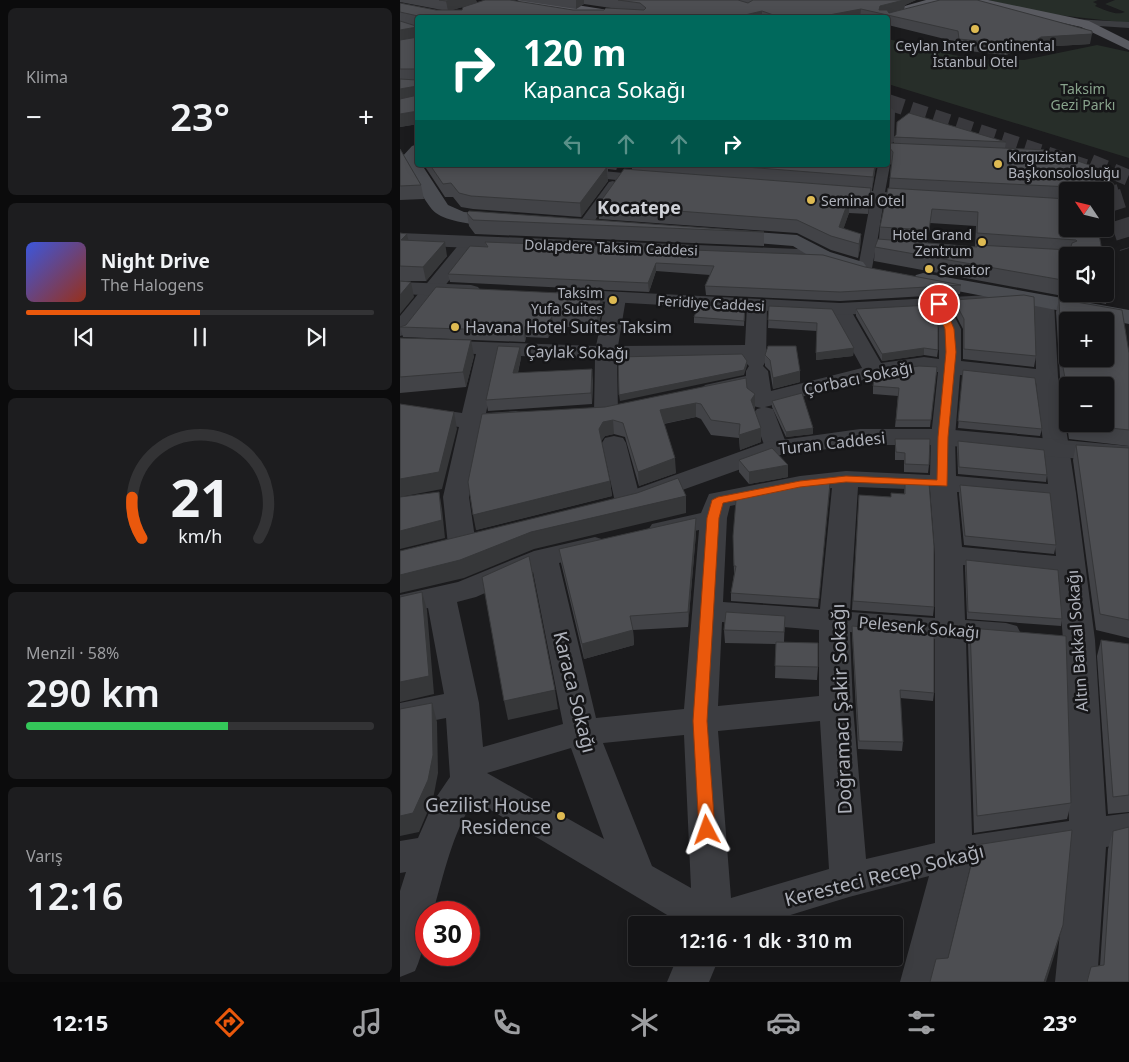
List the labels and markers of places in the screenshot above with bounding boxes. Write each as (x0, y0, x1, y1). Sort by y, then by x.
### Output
marker: Ceylan Inter Continental İstanbul Otel (969, 23, 981, 35)
place label: Ceylan Inter Continental İstanbul Otel (895, 36, 1055, 71)
place label: Kırgızistan Başkonsolosluğu (1008, 147, 1120, 182)
marker: Kırgızistan Başkonsolosluğu (992, 158, 1004, 170)
place label: Seminal Otel (821, 191, 905, 210)
marker: Seminal Otel (805, 194, 817, 206)
place label: Hotel Grand Zentrum (892, 225, 972, 260)
marker: Hotel Grand Zentrum (976, 236, 988, 248)
place label: Senator (939, 260, 991, 279)
marker: Senator (923, 263, 935, 275)
place label: Taksim Yufa Suites (531, 283, 603, 318)
pin (918, 283, 960, 325)
marker: Taksim Yufa Suites (607, 294, 619, 306)
place label: Havana Hotel Suites Taksim (465, 316, 672, 338)
marker: Havana Hotel Suites Taksim (449, 321, 461, 333)
place label: Gezilist House Residence (425, 792, 551, 840)
marker: Gezilist House Residence (555, 810, 567, 822)

